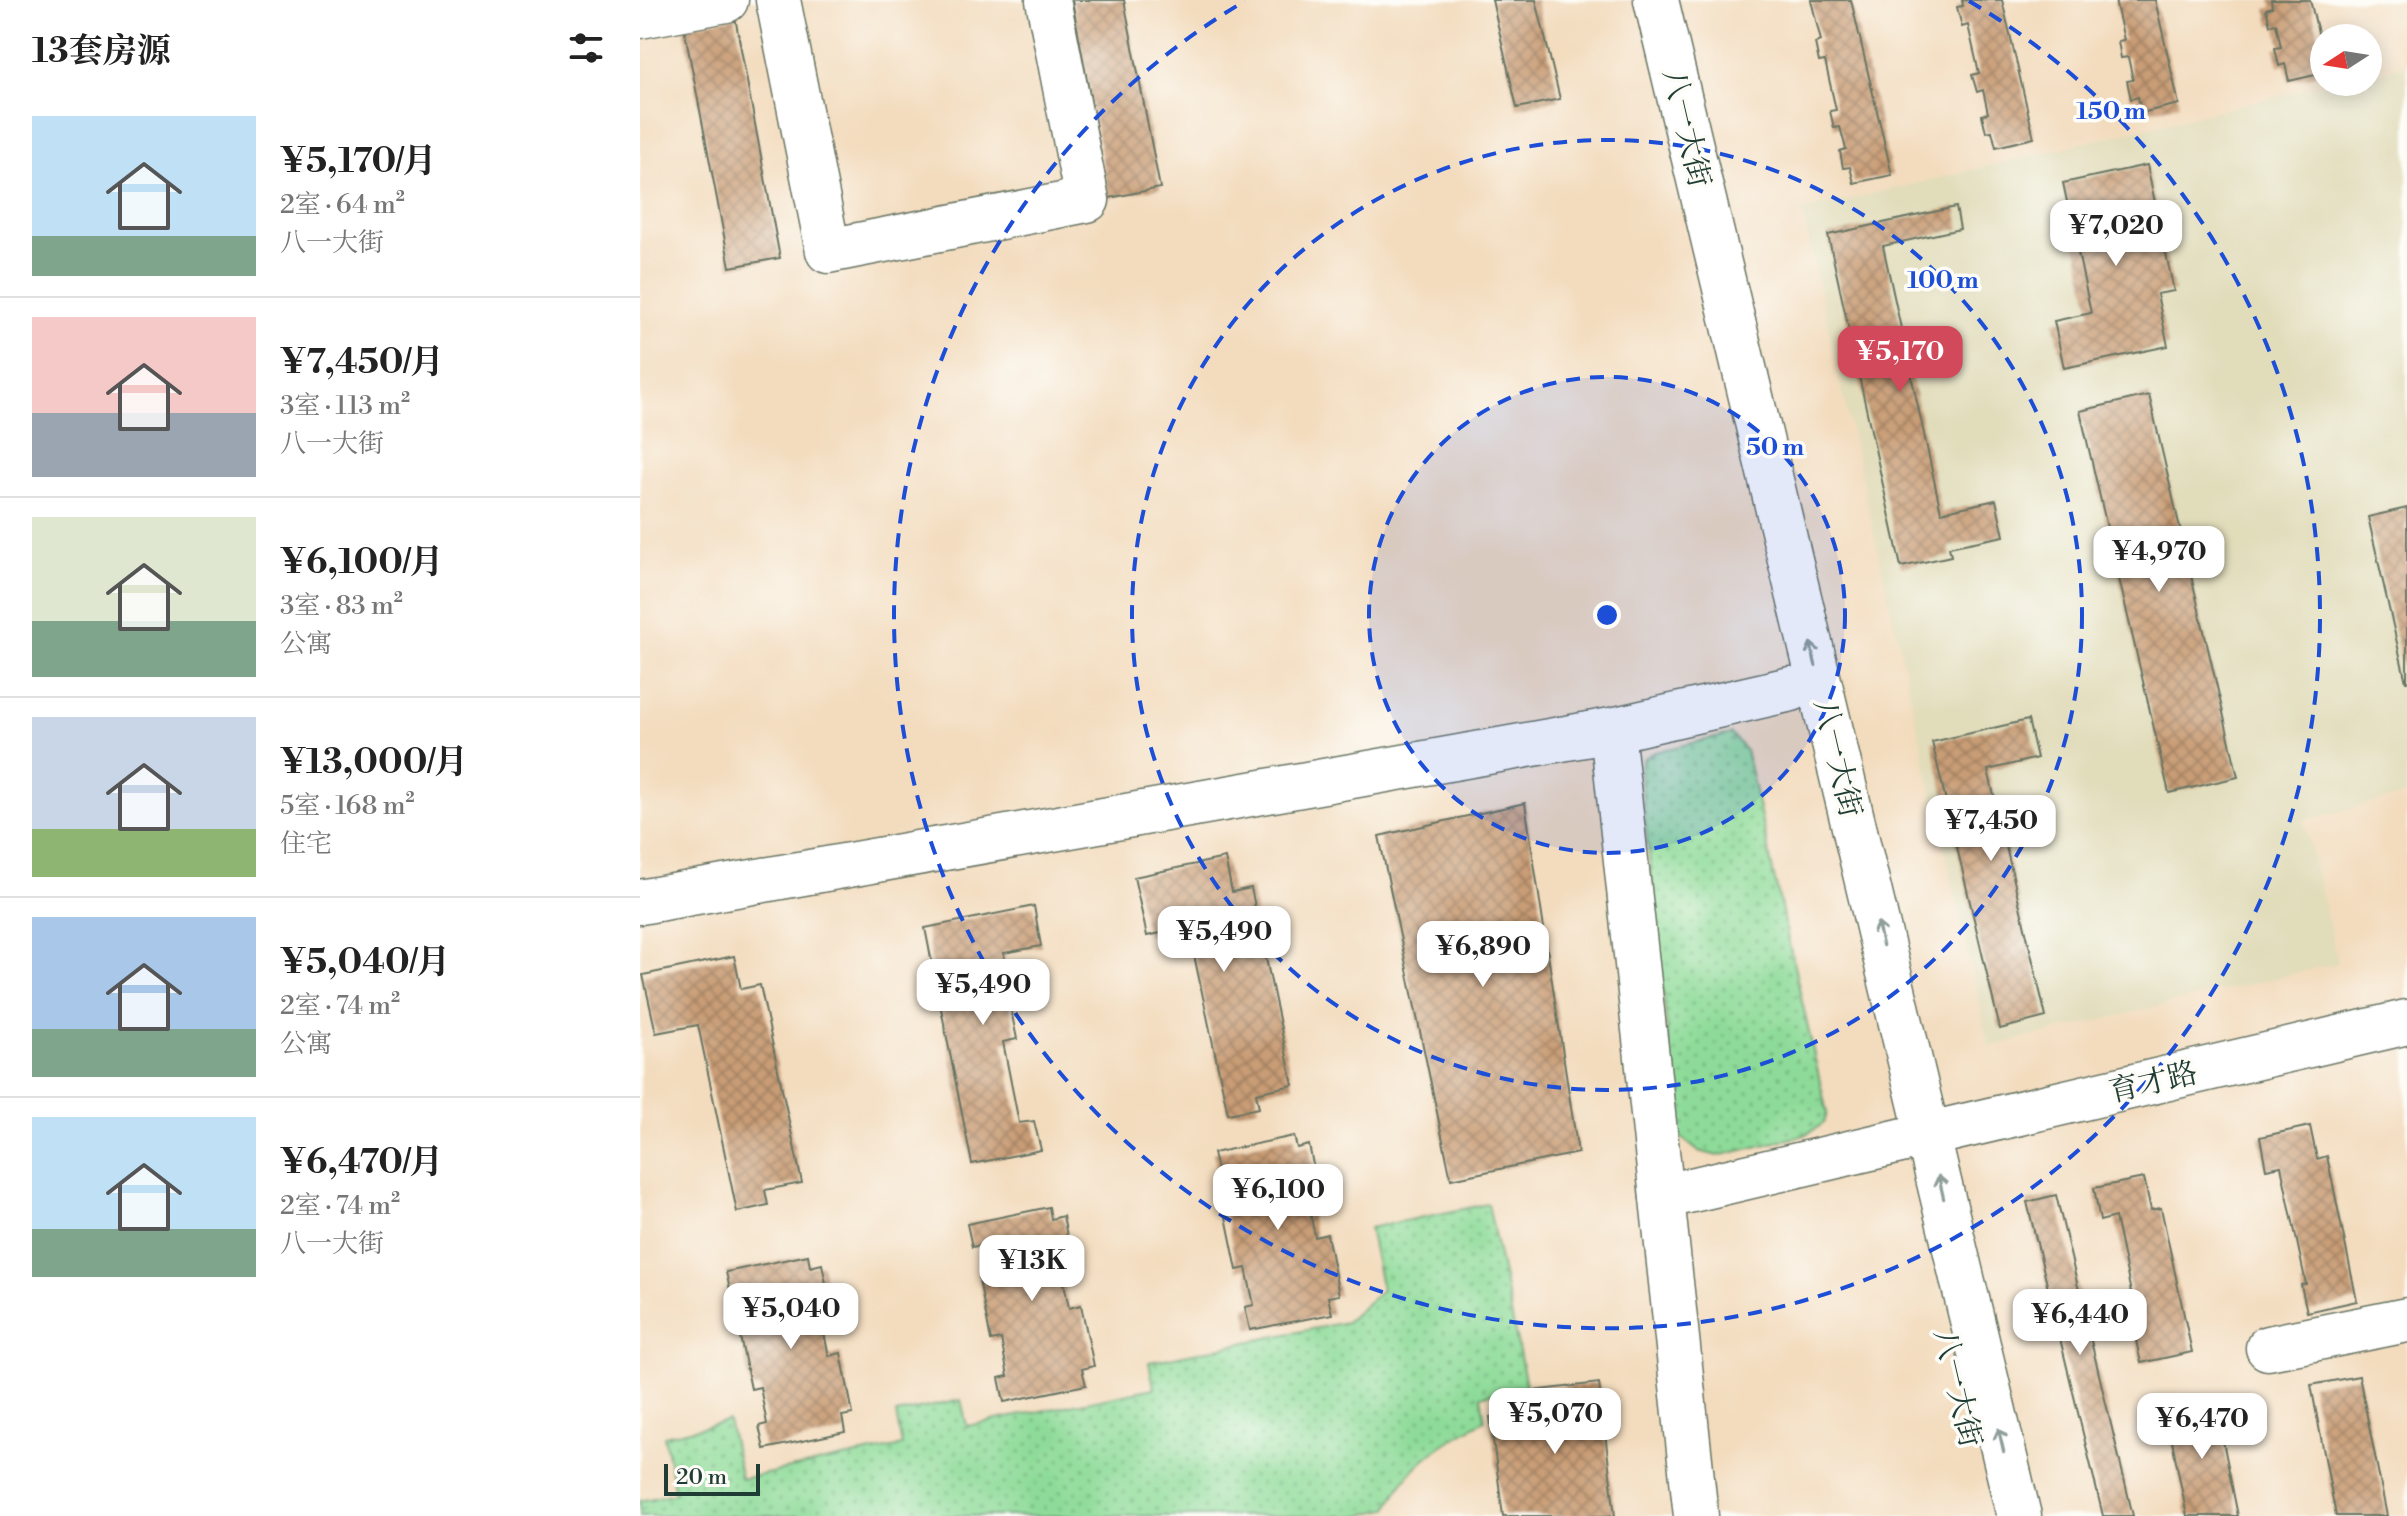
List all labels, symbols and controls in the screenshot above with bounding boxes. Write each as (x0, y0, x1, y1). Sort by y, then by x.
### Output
north arrow (2310, 24, 2382, 96)
map controls (2310, 24, 2382, 96)
icon: filters (564, 26, 608, 70)
text: 13套房源 (32, 31, 171, 73)
street label: 八一大街 (1654, 65, 1718, 191)
text: 150 m (2076, 97, 2146, 127)
text: ¥5,170/月 (280, 141, 437, 183)
icon: home (96, 148, 192, 244)
text: 2室 · 64 m² (280, 189, 405, 221)
pin: ¥7,020 (2051, 200, 2181, 268)
text: ¥7,020 (2068, 210, 2164, 242)
text: 八一大街 (280, 227, 384, 259)
text: 100 m (1907, 266, 1979, 296)
pin: ¥5,170 (1835, 326, 1965, 394)
text: ¥5,170 (1856, 336, 1944, 368)
text: ¥7,450/月 (280, 342, 444, 384)
icon: home (96, 349, 192, 445)
text: 3室 · 113 m² (280, 390, 410, 422)
text: 八一大街 (280, 428, 384, 460)
text: 50 m (1746, 433, 1804, 463)
pin: ¥4,970 (2094, 526, 2224, 594)
text: ¥4,970 (2111, 536, 2207, 568)
text: ¥6,100/月 (280, 542, 443, 584)
icon: home (96, 549, 192, 645)
text: 3室 · 83 m² (280, 590, 403, 622)
centre of rings (1593, 601, 1621, 629)
text: 公寓 (280, 628, 332, 660)
one-way arrow (1805, 642, 1820, 668)
street label: 八一大街 (1805, 695, 1869, 821)
text: ¥13,000/月 (280, 742, 468, 784)
icon: home (96, 749, 192, 845)
text: 5室 · 168 m² (280, 790, 415, 822)
pin: ¥7,450 (1926, 795, 2056, 863)
text: ¥7,450 (1944, 805, 2038, 837)
text: 住宅 (280, 828, 332, 860)
pin: ¥5,490 (1159, 906, 1289, 974)
text: ¥5,490 (1176, 916, 1272, 948)
pin: ¥6,890 (1418, 921, 1548, 989)
one-way arrow (1872, 922, 1887, 948)
text: ¥6,890 (1435, 931, 1531, 963)
text: ¥5,040/月 (280, 942, 450, 984)
icon: home (96, 949, 192, 1045)
pin: ¥5,490 (918, 959, 1048, 1027)
text: ¥5,490 (935, 969, 1031, 1001)
text: 2室 · 74 m² (280, 990, 400, 1022)
text: 公寓 (280, 1028, 332, 1060)
street label: 育才路 (2105, 1054, 2201, 1112)
text: ¥6,470/月 (280, 1142, 443, 1184)
icon: home (96, 1149, 192, 1245)
pin: ¥6,100 (1213, 1164, 1343, 1232)
text: ¥6,100 (1231, 1174, 1325, 1206)
one-way arrow (1932, 1175, 1947, 1201)
text: 2室 · 74 m² (280, 1190, 400, 1222)
text: 八一大街 (280, 1228, 384, 1260)
pin: ¥13K (985, 1235, 1079, 1303)
text: ¥13K (997, 1245, 1067, 1277)
pin: ¥5,040 (726, 1283, 856, 1351)
pin: ¥6,440 (2015, 1289, 2145, 1357)
text: ¥5,040 (741, 1293, 841, 1325)
text: ¥6,440 (2031, 1299, 2129, 1331)
street label: 八一大街 (1925, 1325, 1989, 1451)
pin: ¥5,070 (1490, 1388, 1620, 1456)
pin: ¥6,470 (2137, 1393, 2267, 1461)
text: ¥5,070 (1507, 1398, 1603, 1430)
text: ¥6,470 (2155, 1403, 2249, 1435)
one-way arrow (1993, 1428, 2008, 1454)
scale bar (664, 1460, 760, 1496)
text: 20 m (676, 1464, 727, 1491)

